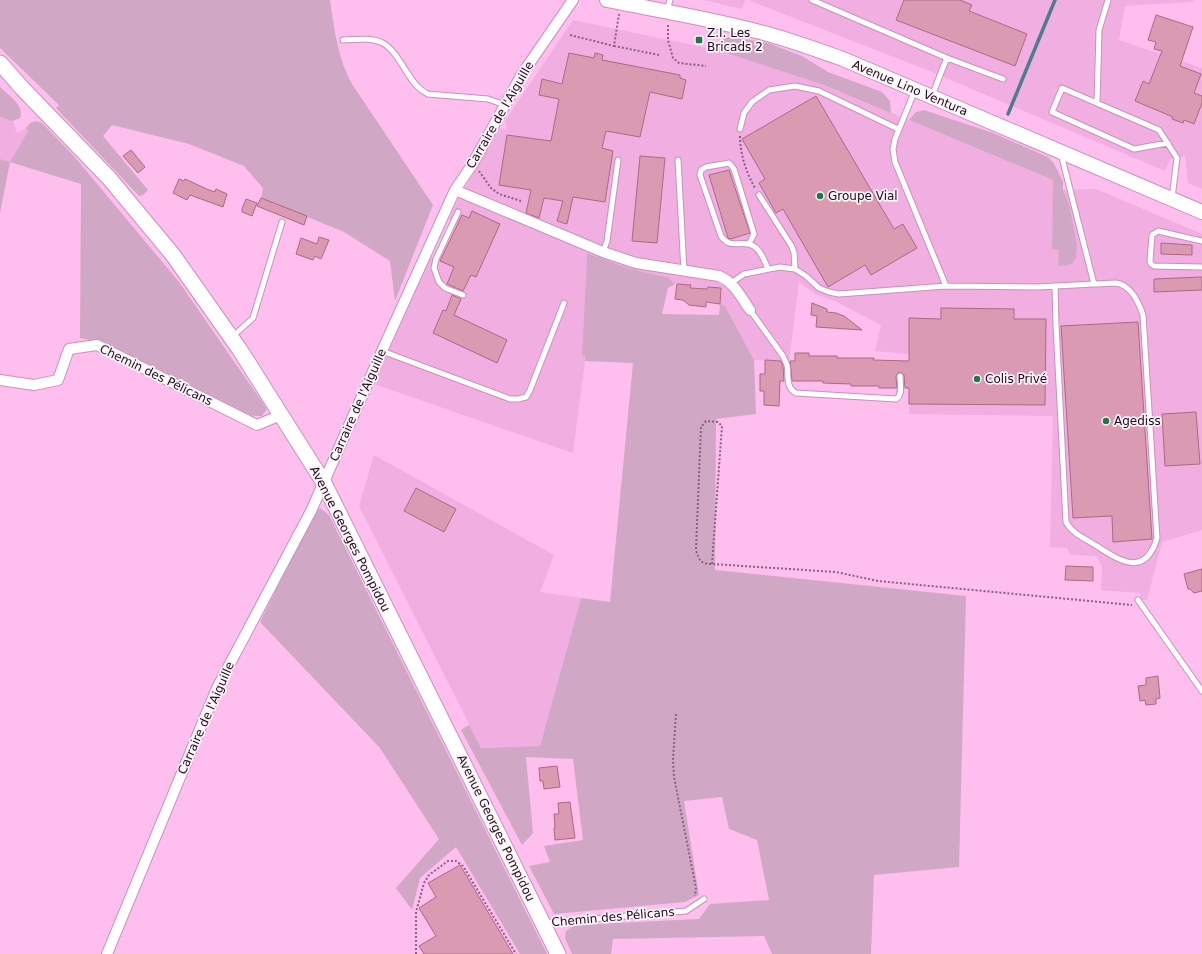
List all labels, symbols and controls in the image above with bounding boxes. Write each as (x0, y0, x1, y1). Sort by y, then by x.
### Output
place label: Z.I. Les Bricads 2 (707, 26, 763, 54)
marker: Z.I. Les Bricads 2 (694, 35, 704, 45)
street label: Avenue Lino Ventura (850, 57, 970, 119)
street label: Carraire de l'Aiguille (464, 59, 536, 171)
place label: Groupe Vial (828, 189, 898, 203)
marker: Groupe Vial (815, 191, 825, 201)
street label: Chemin des Pélicans (97, 342, 215, 408)
street label: Carraire de l'Aiguille (327, 347, 389, 463)
place label: Colis Privé (985, 372, 1047, 386)
marker: Colis Privé (972, 374, 982, 384)
place label: Agediss (1114, 414, 1161, 428)
marker: Agediss (1101, 416, 1111, 426)
street label: Avenue Georges Pompidou (307, 464, 393, 614)
street label: Carraire de l'Aiguille (175, 660, 237, 776)
street label: Avenue Georges Pompidou (454, 752, 538, 904)
street label: Chemin des Pélicans (551, 905, 675, 929)

